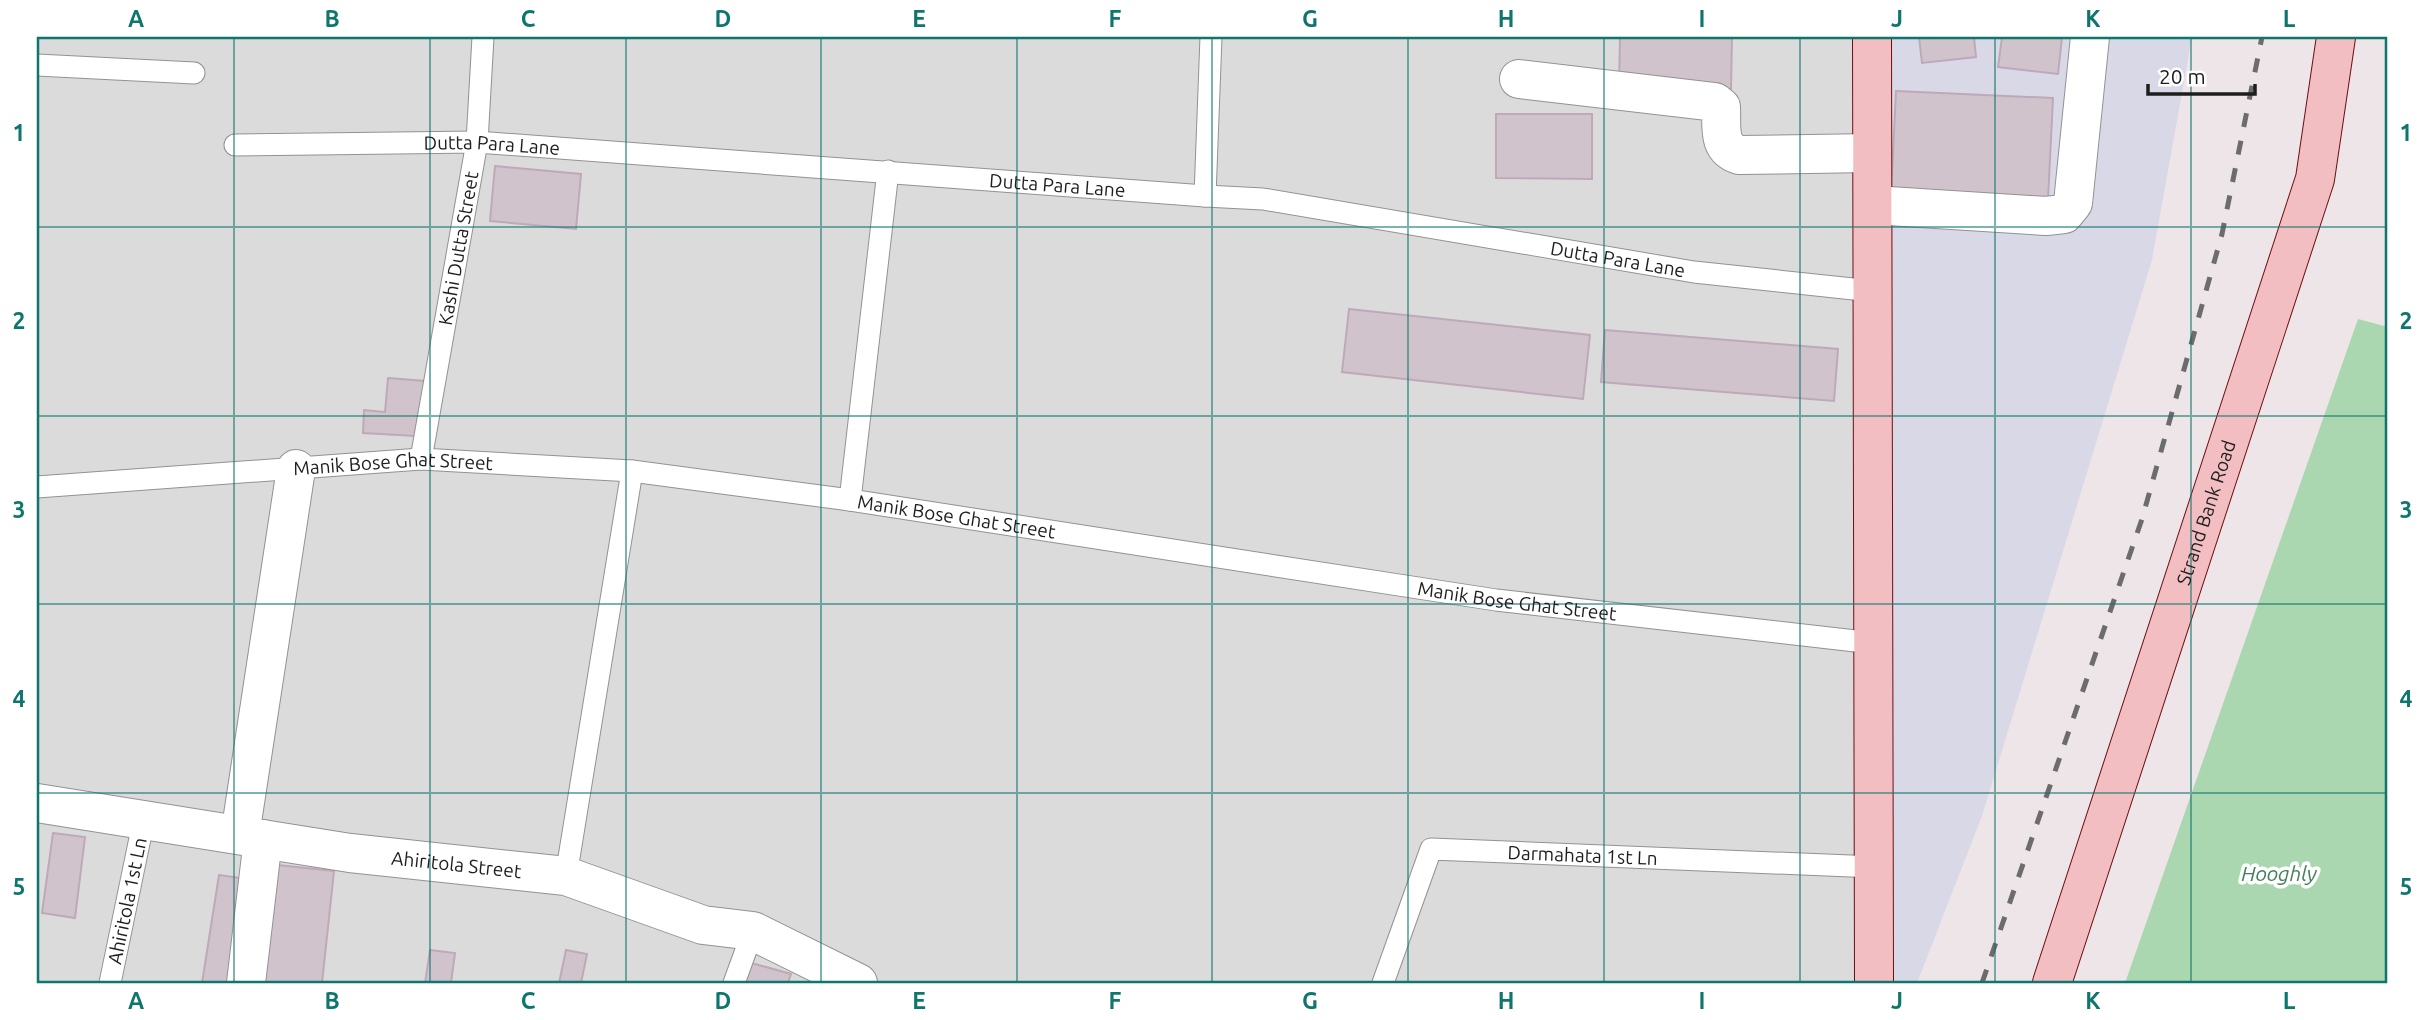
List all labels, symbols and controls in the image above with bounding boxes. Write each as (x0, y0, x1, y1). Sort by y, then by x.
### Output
text: A (128, 6, 144, 31)
text: B (324, 6, 340, 31)
text: C (521, 6, 536, 31)
text: D (715, 6, 731, 31)
text: E (912, 6, 926, 31)
text: F (1109, 6, 1122, 31)
text: G (1302, 6, 1318, 31)
text: H (1498, 6, 1514, 31)
text: I (1699, 6, 1705, 31)
text: J (1891, 6, 1903, 31)
text: K (2085, 6, 2101, 31)
text: L (2283, 6, 2296, 31)
scale bar (2148, 52, 2255, 96)
text: 20 m (2159, 64, 2206, 88)
text: 1 (13, 120, 25, 145)
text: 1 (2400, 120, 2412, 145)
street label: Dutta Para Lane (424, 131, 561, 159)
street label: Kashi Dutta Street (434, 169, 483, 327)
street label: Dutta Para Lane (989, 169, 1126, 201)
street label: Dutta Para Lane (1549, 237, 1687, 281)
text: 2 (13, 308, 25, 333)
text: 2 (2400, 308, 2412, 333)
street label: Strand Bank Road (2172, 437, 2240, 588)
street label: Manik Bose Ghat Street (292, 448, 494, 479)
street label: Manik Bose Ghat Street (856, 490, 1058, 543)
text: 3 (13, 497, 25, 522)
text: 3 (2400, 497, 2412, 522)
street label: Manik Bose Ghat Street (1416, 577, 1618, 625)
text: 4 (13, 686, 26, 711)
text: 4 (2400, 686, 2413, 711)
street label: Ahiritola 1st Ln (103, 835, 151, 966)
street label: Darmahata 1st Ln (1507, 841, 1658, 869)
street label: Ahiritola Street (390, 846, 523, 882)
water label: Hooghly (2241, 861, 2318, 885)
text: 5 (13, 874, 25, 899)
text: 5 (2400, 874, 2412, 899)
text: A (128, 988, 144, 1013)
text: B (324, 988, 340, 1013)
text: C (521, 988, 536, 1013)
text: D (715, 988, 731, 1013)
text: E (912, 988, 926, 1013)
text: F (1109, 988, 1122, 1013)
text: G (1302, 988, 1318, 1013)
text: H (1498, 988, 1514, 1013)
text: I (1699, 988, 1705, 1013)
text: J (1891, 988, 1903, 1013)
text: K (2085, 988, 2101, 1013)
text: L (2283, 988, 2296, 1013)

